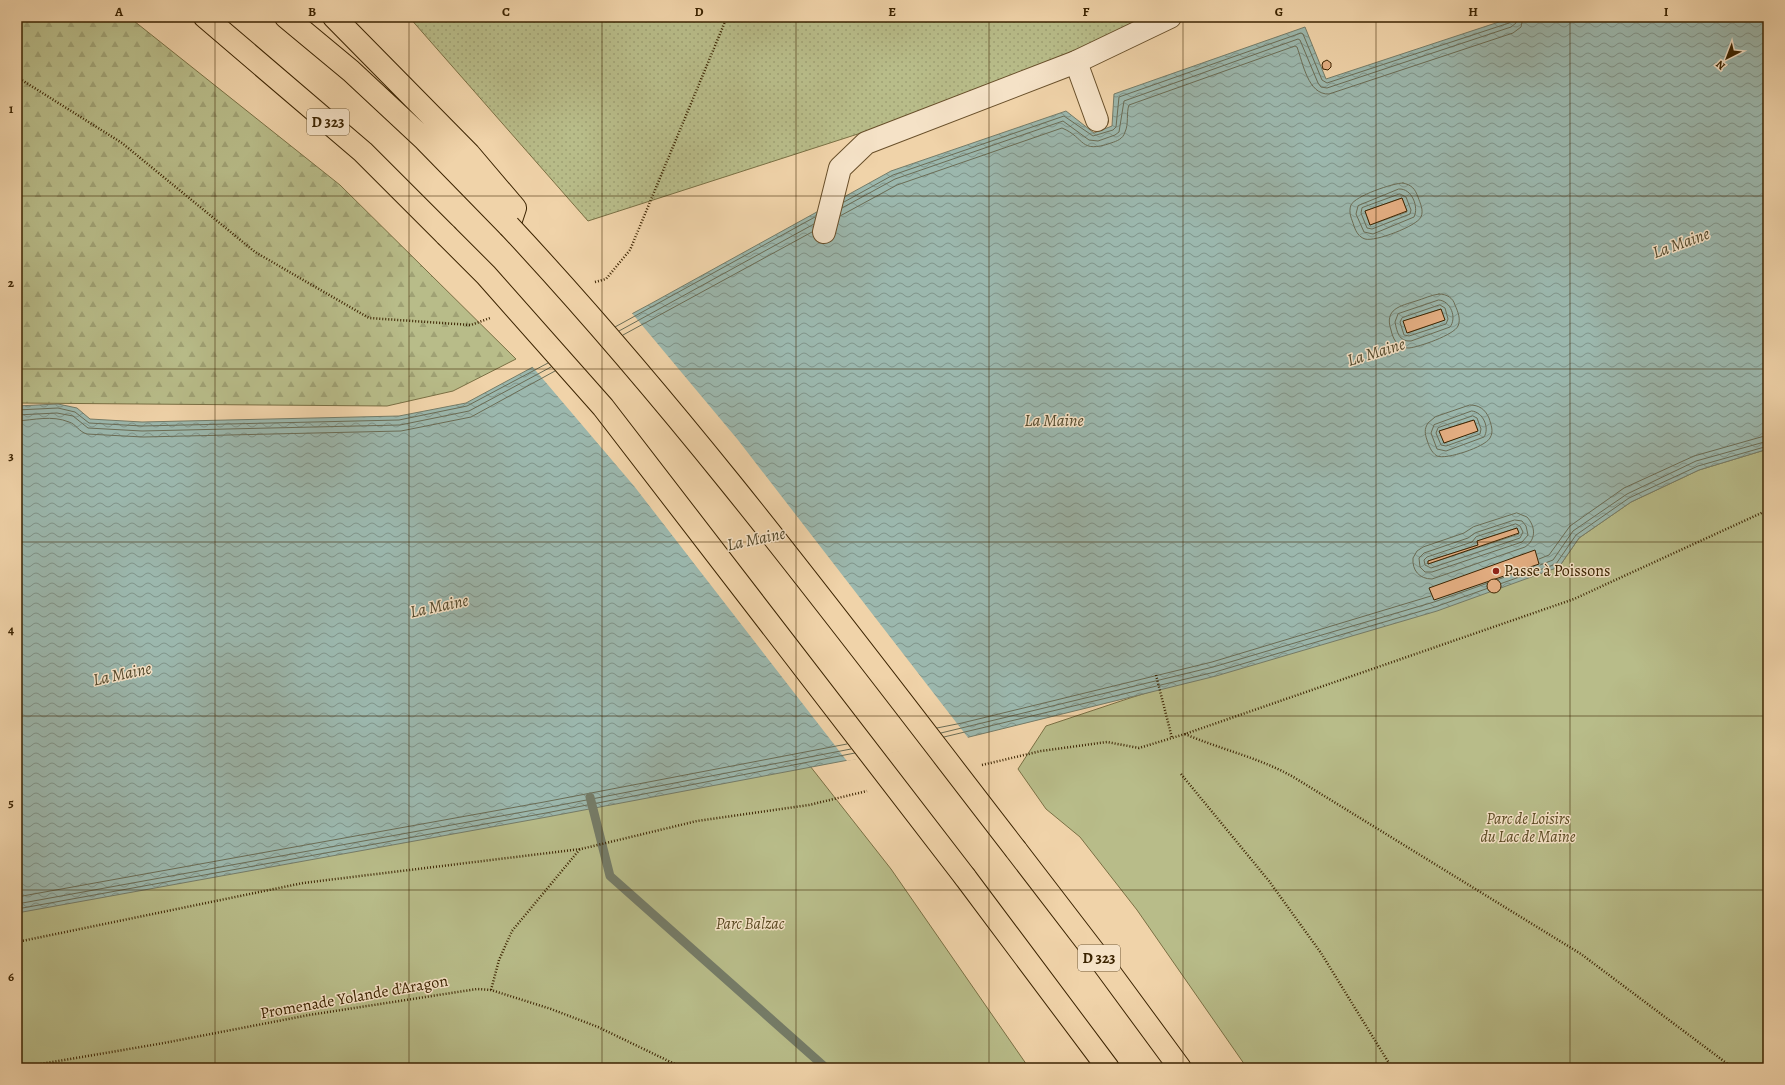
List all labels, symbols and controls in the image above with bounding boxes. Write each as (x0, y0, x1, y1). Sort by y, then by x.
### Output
text: A (114, 3, 124, 20)
text: B (308, 3, 316, 20)
text: C (502, 3, 510, 20)
text: D (694, 3, 704, 20)
text: E (888, 3, 896, 20)
text: F (1083, 3, 1090, 20)
text: G (1275, 3, 1283, 20)
text: H (1468, 3, 1478, 20)
text: I (1664, 3, 1669, 20)
north arrow (1707, 38, 1747, 78)
text: N (1713, 57, 1729, 73)
text: 1 (9, 100, 14, 117)
road number: D 323 (307, 109, 349, 135)
water label: La Maine (1649, 222, 1713, 264)
text: 2 (8, 274, 15, 291)
water label: La Maine (1344, 332, 1408, 372)
water label: La Maine (1024, 409, 1084, 432)
text: 3 (8, 447, 14, 464)
water label: La Maine (725, 522, 787, 556)
place label: Passe à Poissons (1504, 560, 1610, 582)
marker: Passe à Poissons (1491, 566, 1501, 576)
water label: La Maine (408, 589, 470, 623)
text: 4 (8, 621, 14, 638)
water label: La Maine (91, 657, 153, 691)
text: 5 (8, 794, 14, 811)
park label: Parc de Loisirs du Lac de Maine (1480, 808, 1576, 848)
park label: Parc Balzac (716, 913, 785, 935)
road number: D 323 (1078, 945, 1120, 971)
text: 6 (8, 968, 14, 985)
street label: Promenade Yolande d’Aragon (258, 970, 450, 1024)

